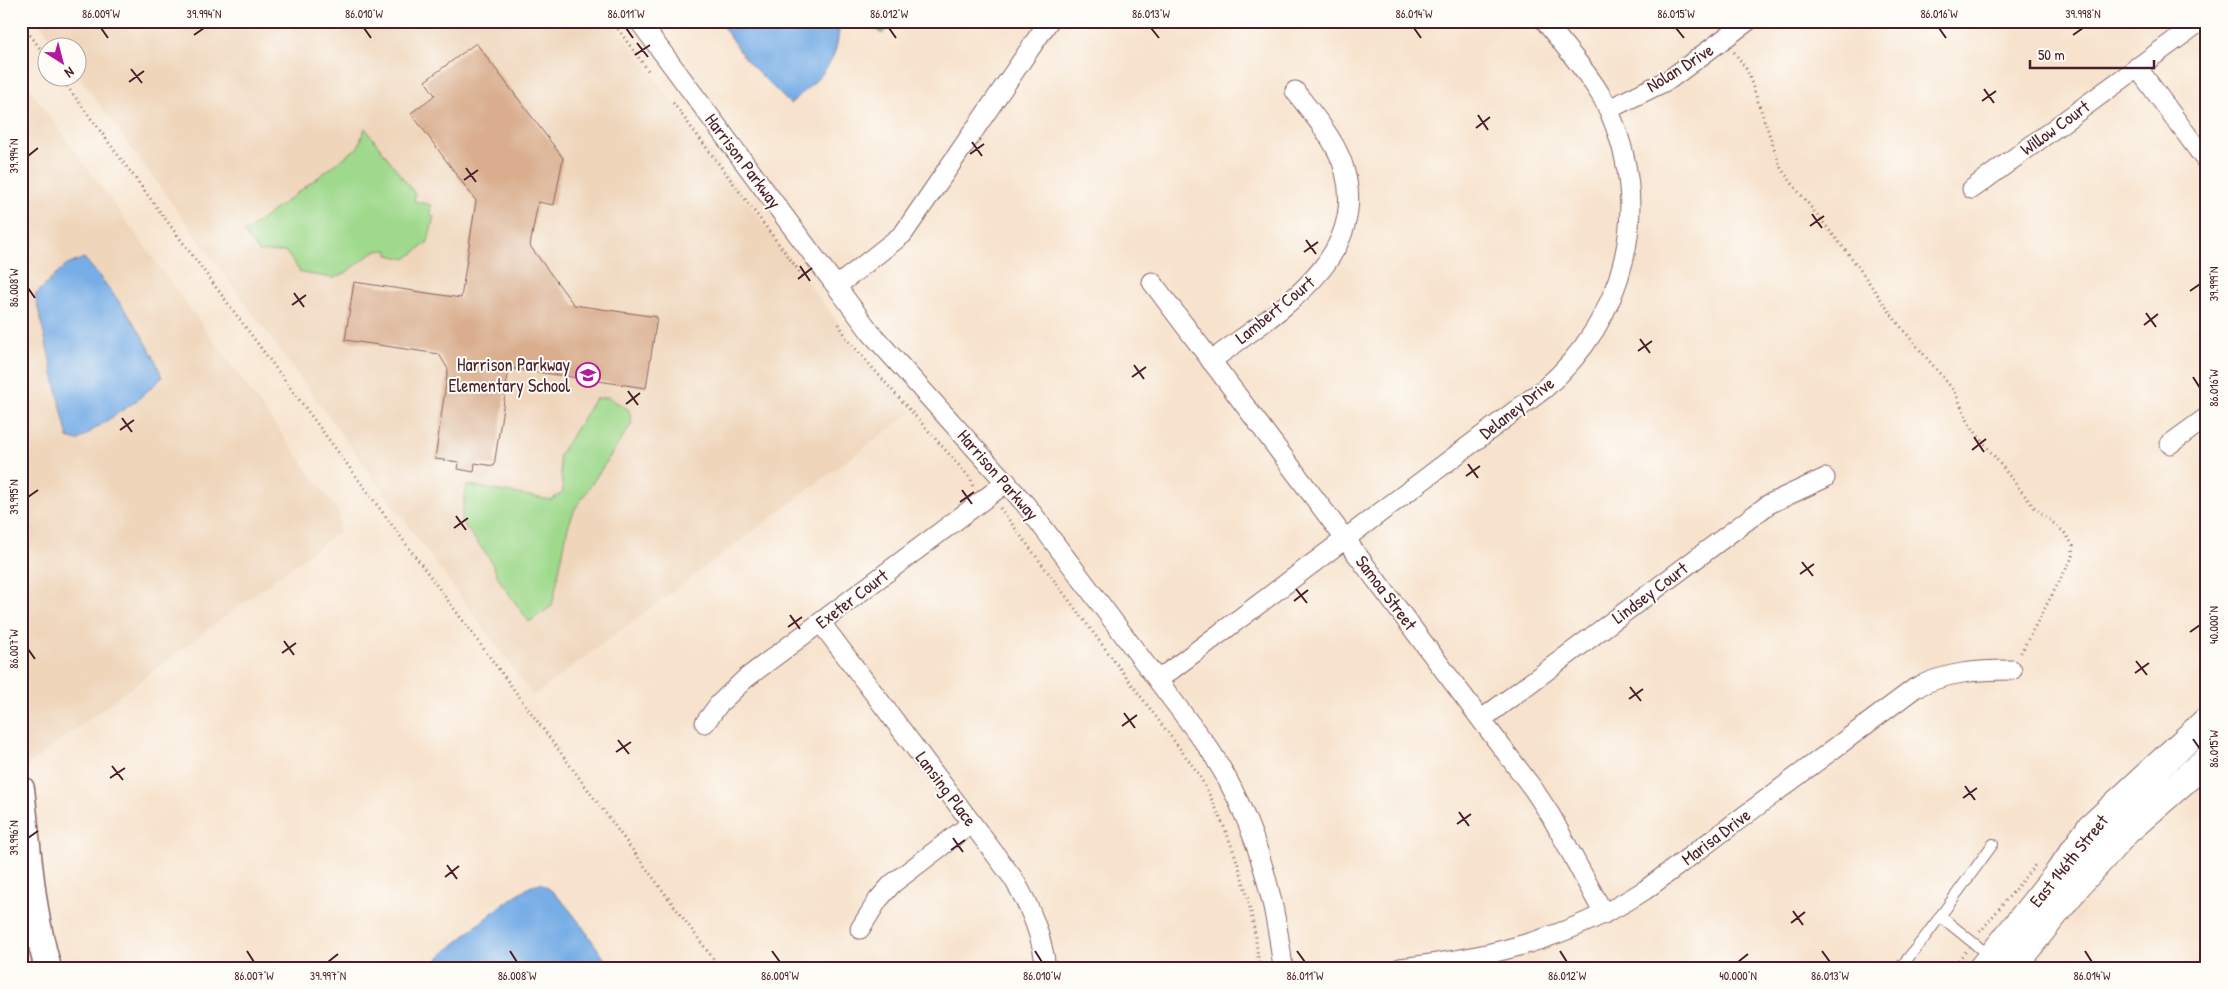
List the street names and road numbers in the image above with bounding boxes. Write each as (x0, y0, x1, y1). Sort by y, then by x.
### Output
street label: Nolan Drive (1641, 37, 1718, 98)
street label: Willow Court (2015, 93, 2095, 161)
street label: Harrison Parkway (699, 108, 788, 214)
street label: Lambert Court (1230, 269, 1320, 349)
street label: Delaney Drive (1474, 371, 1559, 445)
street label: Harrison Parkway (952, 424, 1045, 526)
street label: Samoa Street (1350, 550, 1423, 636)
street label: Lindsey Court (1607, 555, 1693, 629)
street label: Exeter Court (810, 563, 894, 634)
street label: Lansing Place (910, 746, 983, 831)
street label: Marisa Drive (1676, 802, 1755, 871)
street label: East 146th Street (2023, 808, 2114, 912)

